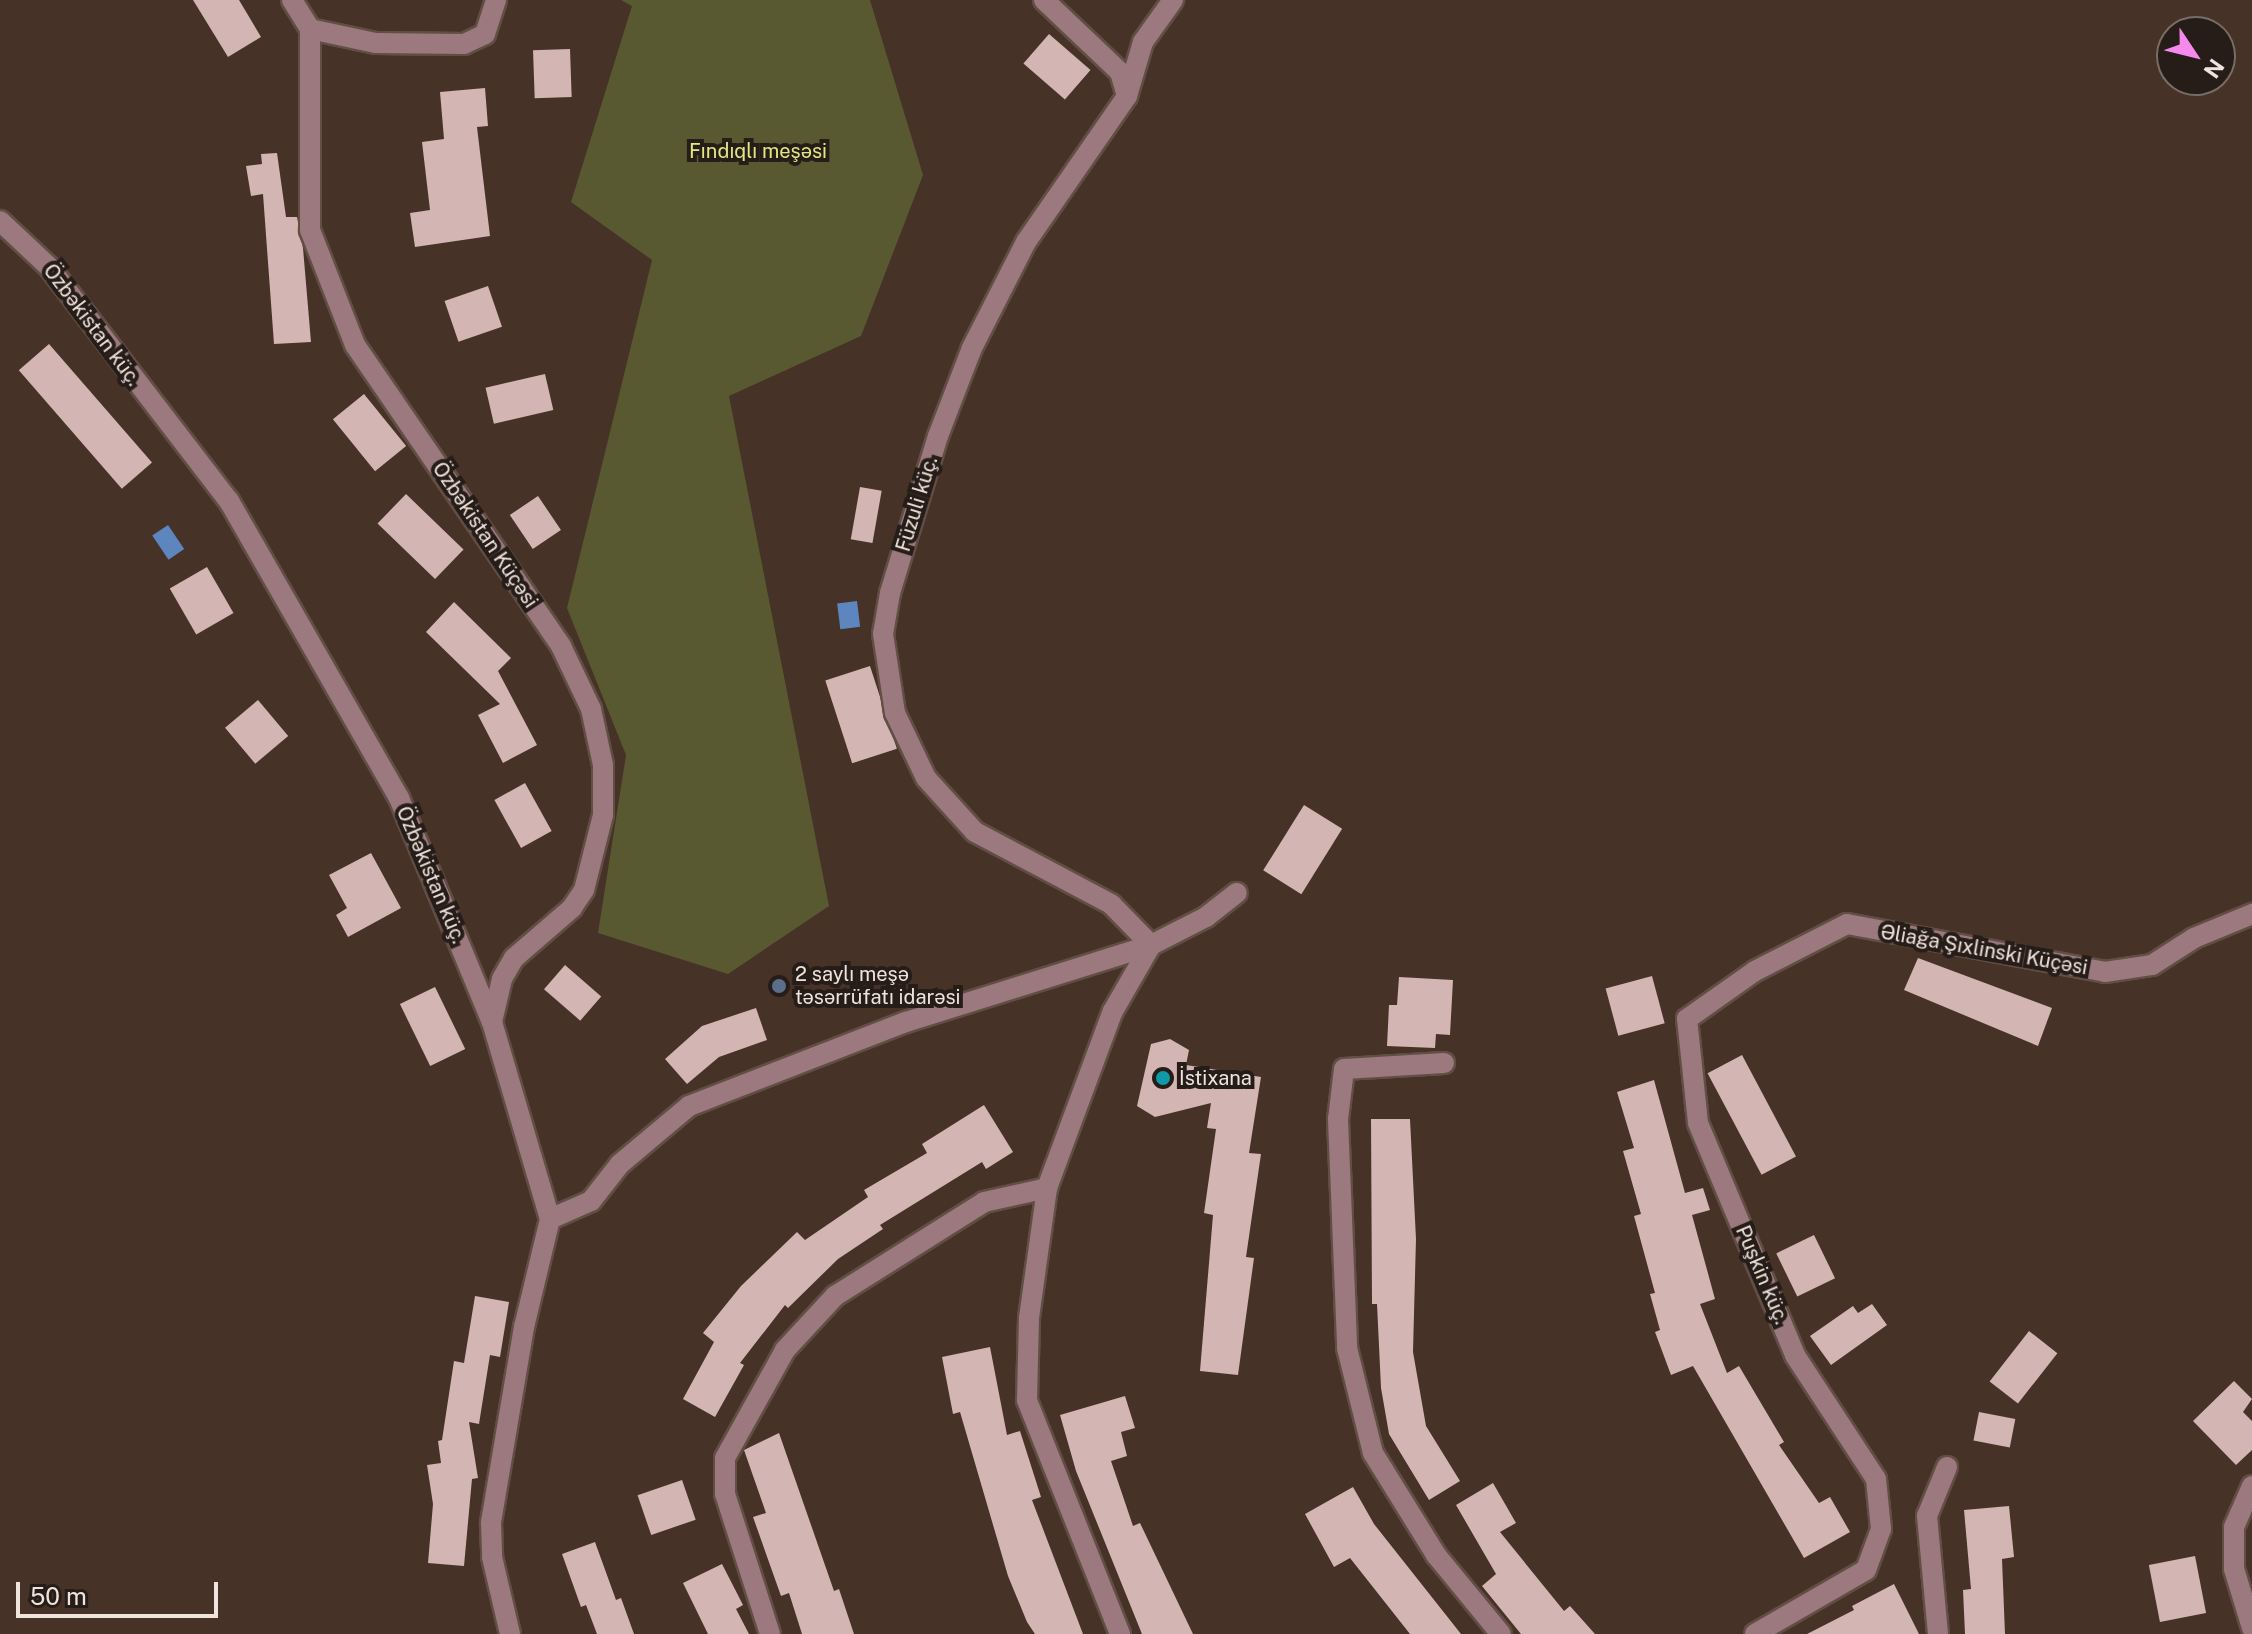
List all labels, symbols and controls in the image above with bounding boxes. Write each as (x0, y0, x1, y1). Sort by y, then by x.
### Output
north arrow (2156, 16, 2236, 96)
text: N (2198, 54, 2230, 83)
park label: Fındıqlı meşəsi (689, 139, 827, 163)
street label: Özbəkistan küç. (38, 259, 146, 391)
street label: Füzuli küç. (891, 453, 943, 555)
street label: Özbəkistan Küçəsi (427, 458, 543, 612)
street label: Özbəkistan küç. (391, 803, 471, 947)
street label: Əliağa Şıxlinski Küçəsi (1879, 920, 2089, 980)
place label: 2 saylı meşə təsərrüfatı idarəsi (795, 962, 961, 1009)
marker: 2 saylı meşə təsərrüfatı idarəsi (770, 977, 788, 995)
place label: İstixana (1179, 1066, 1252, 1090)
marker: İstixana (1154, 1069, 1172, 1087)
street label: Puşkin küç. (1730, 1222, 1794, 1328)
scale bar (20, 1566, 222, 1616)
text: 50 m (30, 1582, 87, 1610)

